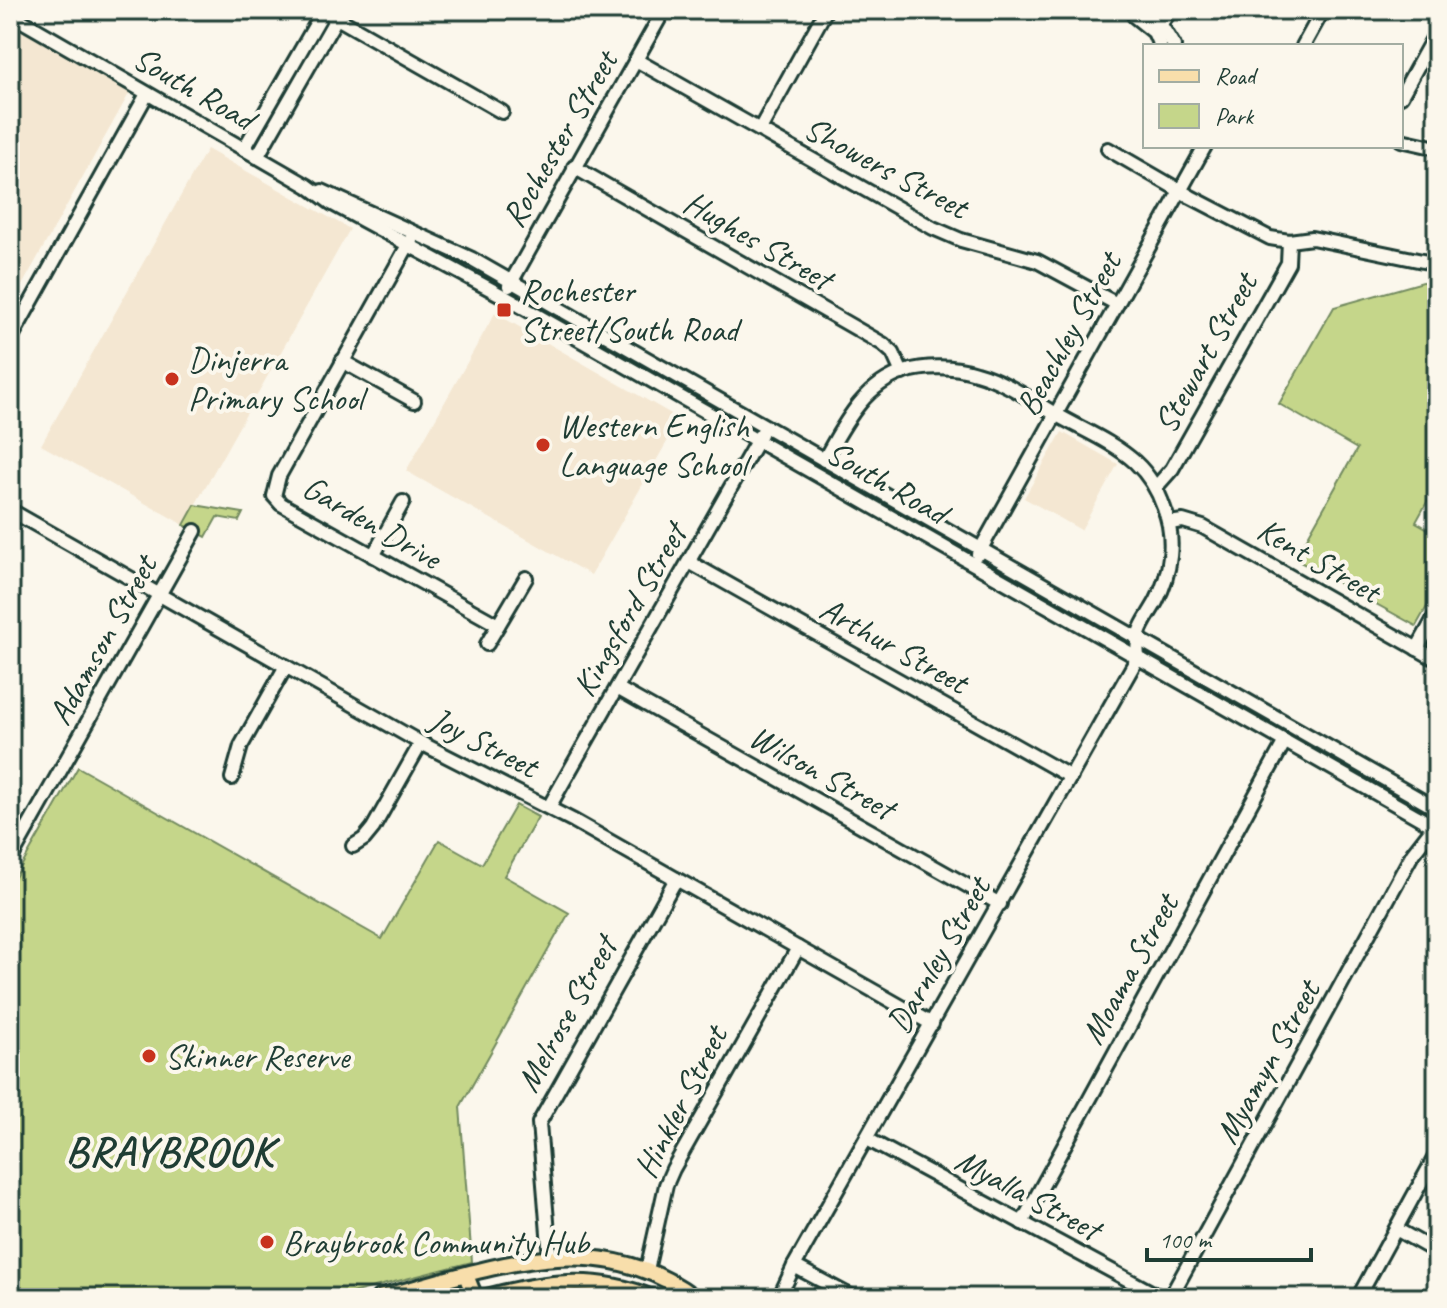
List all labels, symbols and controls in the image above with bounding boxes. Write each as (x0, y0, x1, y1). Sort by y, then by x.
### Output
street label: South Road (126, 36, 266, 142)
street label: Rochester Street (491, 40, 629, 235)
legend (1143, 44, 1403, 148)
text: Road (1215, 61, 1259, 91)
text: Park (1215, 101, 1255, 131)
street label: Showers Street (797, 106, 978, 230)
street label: Hughes Street (676, 180, 844, 302)
street label: Beachley Street (1006, 242, 1132, 423)
street label: Stewart Street (1144, 262, 1268, 440)
place label: Rochester Street/South Road (520, 269, 743, 351)
marker: Rochester Street/South Road (495, 301, 513, 319)
place label: Dinjerra Primary School (188, 338, 369, 420)
marker: Dinjerra Primary School (163, 370, 181, 388)
place label: Western English Language School (559, 404, 753, 486)
street label: South Road (819, 430, 959, 536)
marker: Western English Language School (534, 436, 552, 454)
street label: Garden Drive (295, 465, 451, 580)
street label: Kent Street (1250, 508, 1391, 614)
street label: Kingsford Street (562, 512, 698, 704)
street label: Adamson Street (38, 545, 168, 732)
street label: Arthur Street (813, 587, 979, 705)
street label: Joy Street (421, 696, 548, 789)
street label: Wilson Street (742, 715, 906, 832)
street label: Darnley Street (876, 867, 1002, 1040)
street label: Moama Street (1070, 883, 1190, 1051)
street label: Melrose Street (506, 925, 628, 1099)
street label: Myamyn Street (1205, 970, 1331, 1151)
street label: Hinkler Street (624, 1016, 738, 1185)
place label: Skinner Reserve (165, 1035, 351, 1078)
marker: Skinner Reserve (140, 1047, 158, 1065)
district label: BRAYBROOK (66, 1125, 281, 1178)
street label: Myalla Street (948, 1138, 1112, 1252)
scale bar (1147, 1212, 1311, 1262)
place label: Braybrook Community Hub (283, 1221, 591, 1264)
text: 100 m (1159, 1225, 1213, 1255)
marker: Braybrook Community Hub (258, 1233, 276, 1251)

